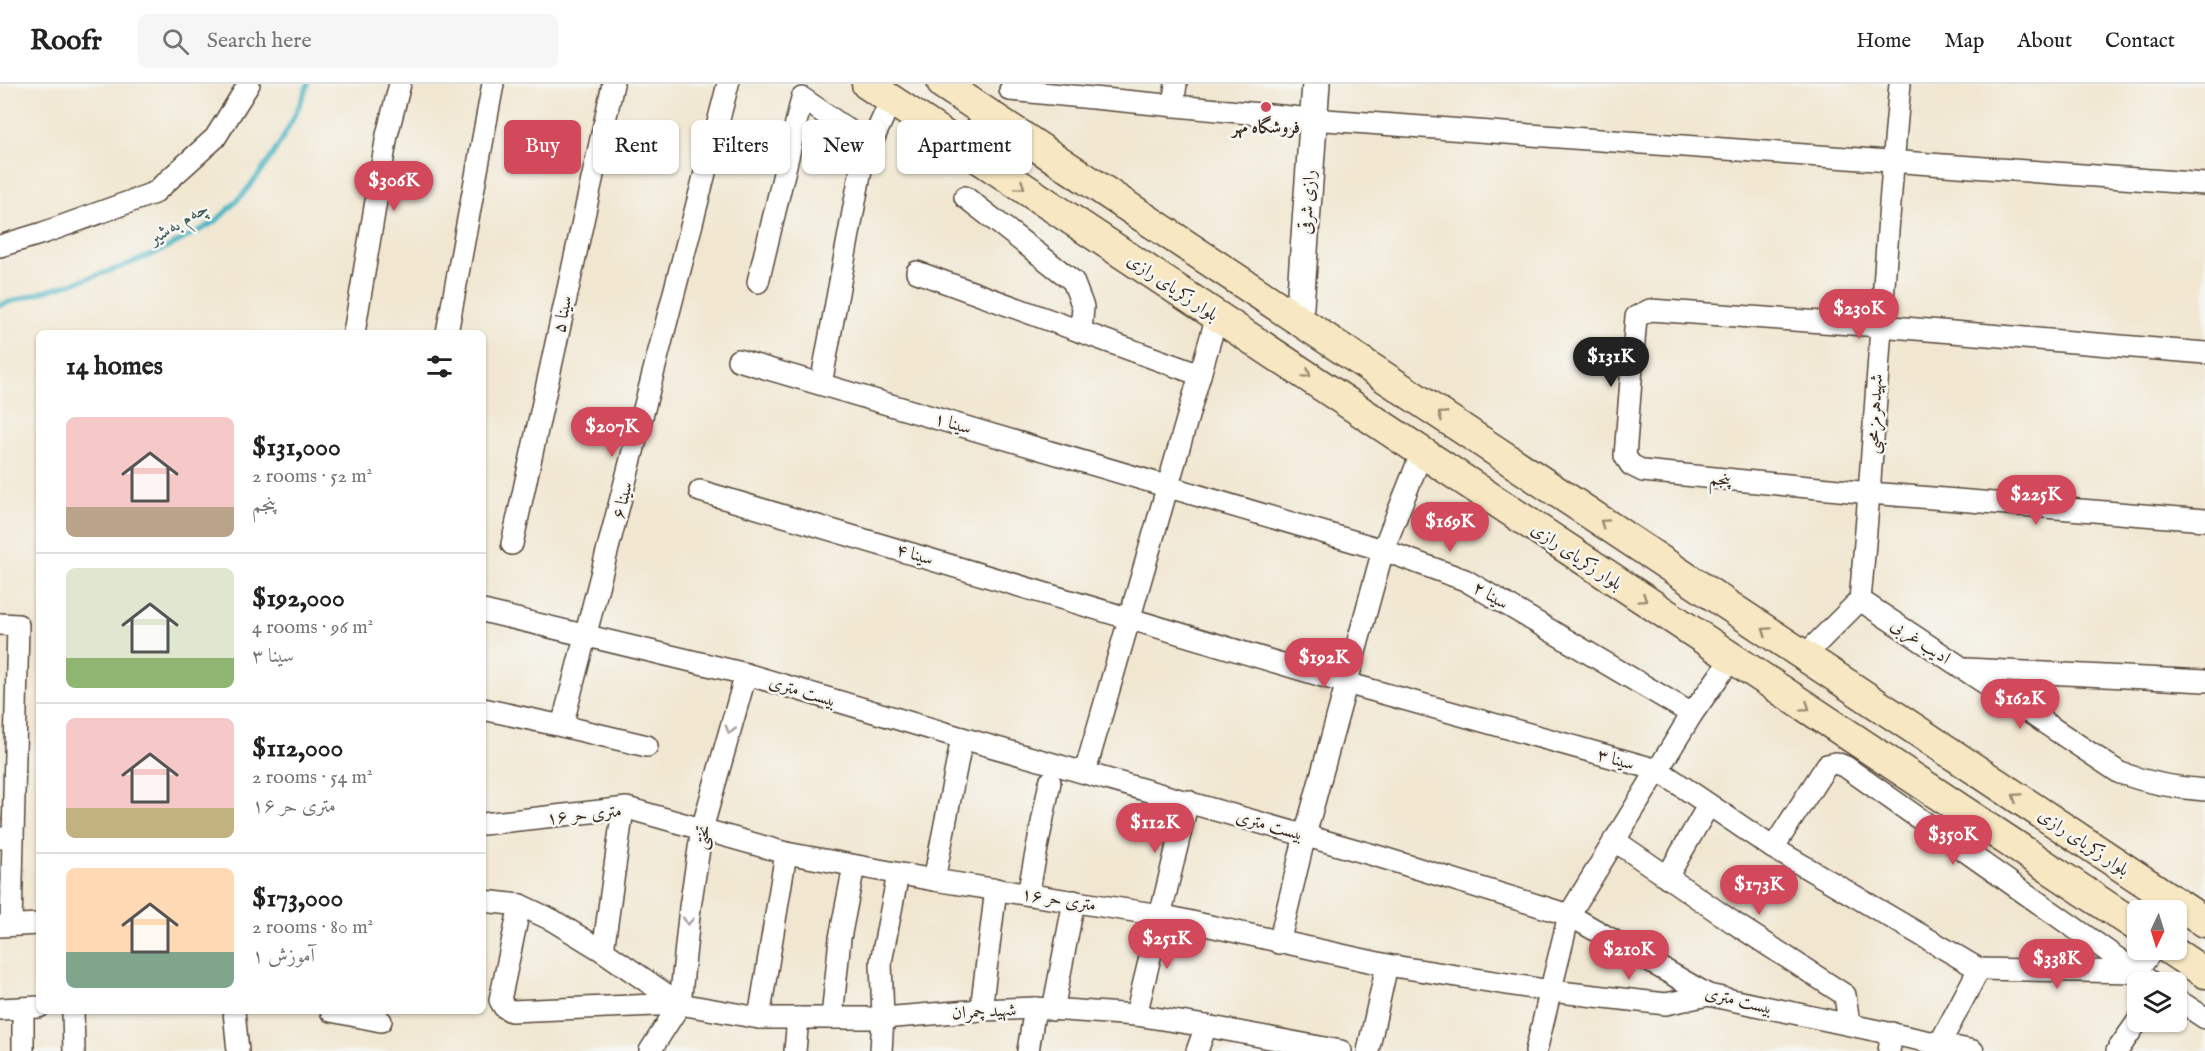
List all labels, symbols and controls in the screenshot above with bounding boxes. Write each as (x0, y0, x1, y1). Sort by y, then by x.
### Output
search box (138, 14, 558, 68)
text: Roofr (30, 24, 102, 59)
icon: search (159, 25, 192, 58)
text: Search here (207, 27, 312, 55)
text: Home (1856, 28, 1911, 55)
text: Map (1944, 28, 1984, 55)
text: About (2017, 28, 2072, 55)
text: Contact (2105, 28, 2175, 55)
marker: فروشگاه مهر (1259, 100, 1273, 114)
place label: فروشگاه مهر (1230, 115, 1300, 140)
chip: Buy (504, 120, 581, 174)
chip: Rent (593, 120, 679, 174)
chip: Filters (691, 120, 790, 174)
chip: New (802, 120, 885, 174)
chip: Apartment (897, 120, 1032, 174)
pin: $306K (352, 161, 436, 212)
text: $306K (368, 168, 420, 193)
street label: رازی شرقی (1295, 169, 1322, 235)
one-way arrow (1014, 179, 1025, 190)
water label: چەم بەشیر (142, 195, 216, 256)
street label: بلوار زکریای رازی (1122, 249, 1222, 327)
pin: $230K (1817, 289, 1901, 340)
street label: سینا ۵ (548, 294, 579, 335)
text: $230K (1833, 296, 1885, 321)
pin: $131K (1569, 337, 1653, 388)
text: $131K (1587, 344, 1635, 369)
text: 14 homes (66, 350, 163, 383)
icon: filters (423, 350, 456, 383)
one-way arrow (1300, 367, 1311, 378)
street label: شهیدهرمزمحبی (1862, 373, 1891, 455)
pin: $207K (570, 407, 654, 458)
street label: ۱ سینا (931, 408, 974, 441)
one-way arrow (1437, 411, 1448, 422)
text: $207K (585, 414, 639, 439)
text: $131,000 (252, 431, 341, 464)
icon: home (114, 441, 186, 513)
text: 2 rooms · 52 m² (252, 464, 372, 489)
street label: پنجم (1707, 468, 1733, 497)
pin: $225K (1994, 475, 2078, 526)
street label: سینا ۶ (608, 479, 639, 521)
text: $225K (2010, 482, 2062, 507)
text: پنجم (252, 493, 276, 518)
pin: $169K (1408, 502, 1492, 553)
text: $169K (1425, 509, 1475, 534)
street label: بلوار زکریای رازی (1526, 518, 1626, 596)
one-way arrow (1600, 519, 1611, 530)
street label: سینا ۴ (893, 539, 936, 572)
street label: سینا ۲ (1468, 577, 1512, 616)
text: $192,000 (252, 582, 345, 615)
icon: home (114, 592, 186, 664)
one-way arrow (1637, 592, 1648, 603)
street label: ادیب غربی (1886, 614, 1954, 671)
text: 4 rooms · 96 m² (252, 615, 373, 640)
one-way arrow (1762, 627, 1773, 638)
pin: $192K (1282, 638, 1366, 689)
text: سینا ۳ (252, 644, 294, 669)
text: $192K (1298, 645, 1350, 670)
street label: بیست متری (766, 671, 839, 714)
pin: $162K (1978, 679, 2062, 730)
text: $162K (1995, 686, 2045, 711)
one-way arrow (1799, 700, 1810, 711)
one-way arrow (725, 725, 737, 735)
text: $112,000 (252, 732, 343, 765)
icon: home (114, 742, 186, 814)
street label: سینا ۳ (1594, 744, 1637, 777)
text: 2 rooms · 54 m² (252, 765, 373, 790)
one-way arrow (2012, 793, 2023, 804)
text: ۱۶ متری حر (252, 794, 336, 819)
street label: ۱۶ متری حر (545, 800, 623, 831)
pin: $112K (1113, 803, 1197, 854)
street label: بلوار زکریای رازی (2033, 804, 2133, 882)
street label: بیست متری (1233, 806, 1306, 847)
text: $112K (1130, 810, 1180, 835)
pin: $350K (1911, 815, 1995, 866)
text: $350K (1928, 822, 1978, 847)
street label: تختی (690, 823, 717, 852)
pin: $173K (1717, 865, 1801, 916)
text: $173K (1734, 872, 1784, 897)
text: $173,000 (252, 882, 343, 915)
street label: ۱۶ متری حر (1020, 883, 1098, 918)
icon: home (114, 892, 186, 964)
north arrow (2127, 900, 2187, 960)
map controls (2127, 900, 2187, 1032)
text: 2 rooms · 80 m² (252, 915, 373, 940)
one-way arrow (682, 916, 695, 925)
pin: $251K (1125, 919, 1209, 970)
text: $251K (1142, 926, 1192, 951)
pin: $210K (1587, 930, 1671, 981)
text: $210K (1603, 937, 1655, 962)
pin: $338K (2015, 939, 2099, 990)
text: آموزش ۱ (252, 944, 315, 969)
text: $338K (2033, 946, 2081, 971)
button: layers (2127, 972, 2187, 1032)
street label: بیست متری (1702, 982, 1775, 1021)
street label: شهید چمران (951, 999, 1017, 1026)

